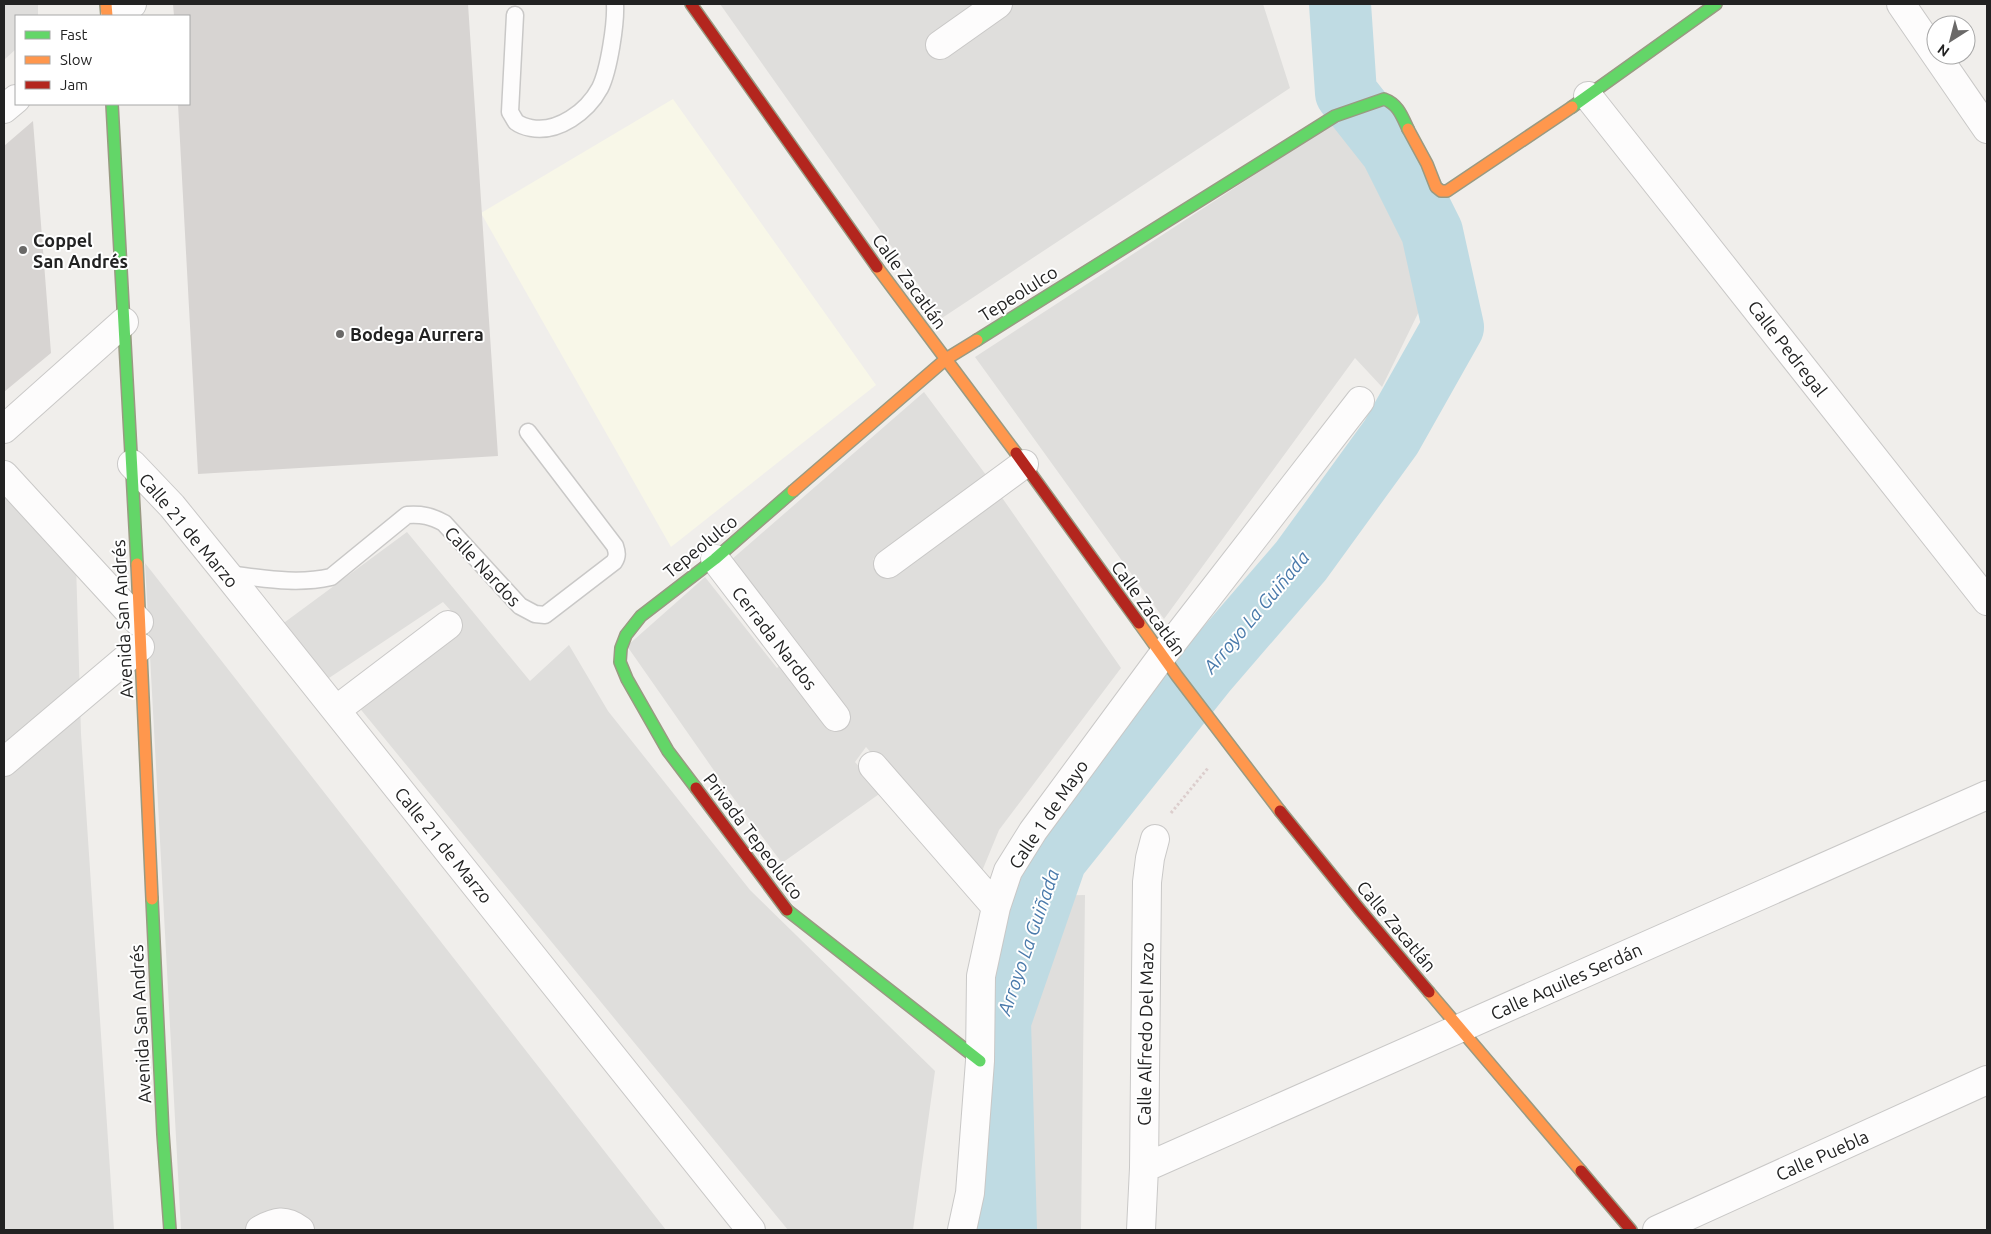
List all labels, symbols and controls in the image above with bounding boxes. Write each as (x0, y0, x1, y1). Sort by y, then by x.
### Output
legend (15, 15, 190, 105)
north arrow (1926, 15, 1976, 65)
text: Fast (60, 26, 88, 43)
text: N (1934, 41, 1952, 60)
text: Slow (60, 51, 93, 68)
text: Jam (60, 76, 88, 93)
place label: Coppel San Andrés (33, 230, 128, 271)
street label: Calle Zacatlán (869, 230, 951, 332)
marker: Coppel San Andrés (17, 244, 29, 256)
street label: Tepeolulco (975, 261, 1061, 325)
street label: Calle Pedregal (1744, 296, 1832, 400)
place label: Bodega Aurrera (350, 324, 484, 344)
marker: Bodega Aurrera (334, 328, 346, 340)
street label: Calle 21 de Marzo (135, 469, 243, 591)
street label: Tepeolulco (659, 510, 741, 582)
street label: Calle Nardos (441, 522, 525, 610)
street label: Avenida San Andrés (108, 539, 136, 699)
water label: Arroyo La Guiñada (1198, 546, 1314, 678)
street label: Calle Zacatlán (1108, 557, 1190, 659)
street label: Cerrada Nardos (728, 582, 822, 694)
street label: Calle 1 de Mayo (1004, 756, 1092, 872)
street label: Privada Tepeolulco (700, 769, 808, 903)
street label: Calle 21 de Marzo (391, 783, 497, 907)
water label: Arroyo La Guiñada (992, 866, 1063, 1019)
street label: Calle Zacatlán (1353, 877, 1441, 975)
street label: Calle Aquiles Serdán (1487, 939, 1645, 1023)
street label: Calle Alfredo Del Mazo (1133, 942, 1157, 1126)
street label: Avenida San Andrés (126, 944, 154, 1104)
street label: Calle Puebla (1773, 1126, 1871, 1184)

